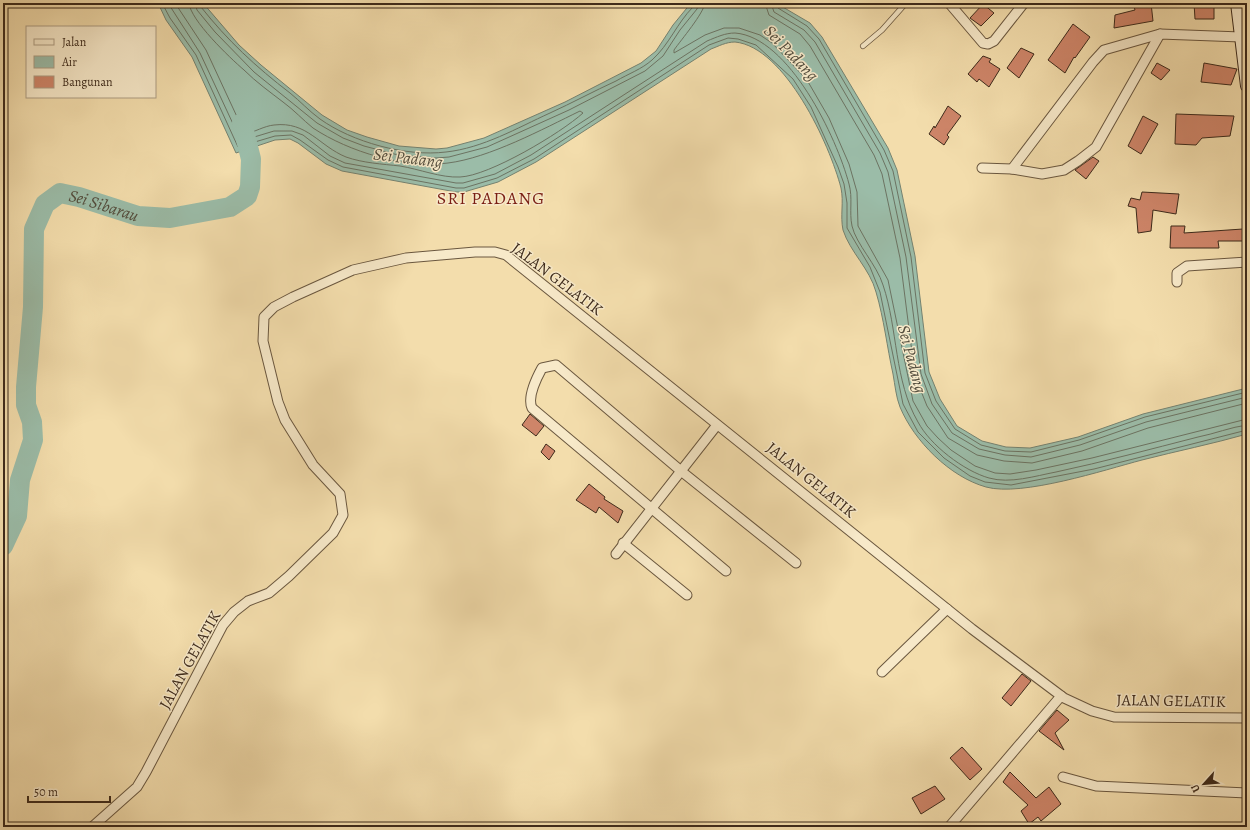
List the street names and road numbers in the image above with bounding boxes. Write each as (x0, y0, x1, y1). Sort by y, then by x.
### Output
street label: JALAN GELATIK (507, 237, 607, 321)
street label: JALAN GELATIK (762, 437, 860, 523)
street label: JALAN GELATIK (154, 607, 226, 713)
street label: JALAN GELATIK (1116, 689, 1226, 713)

